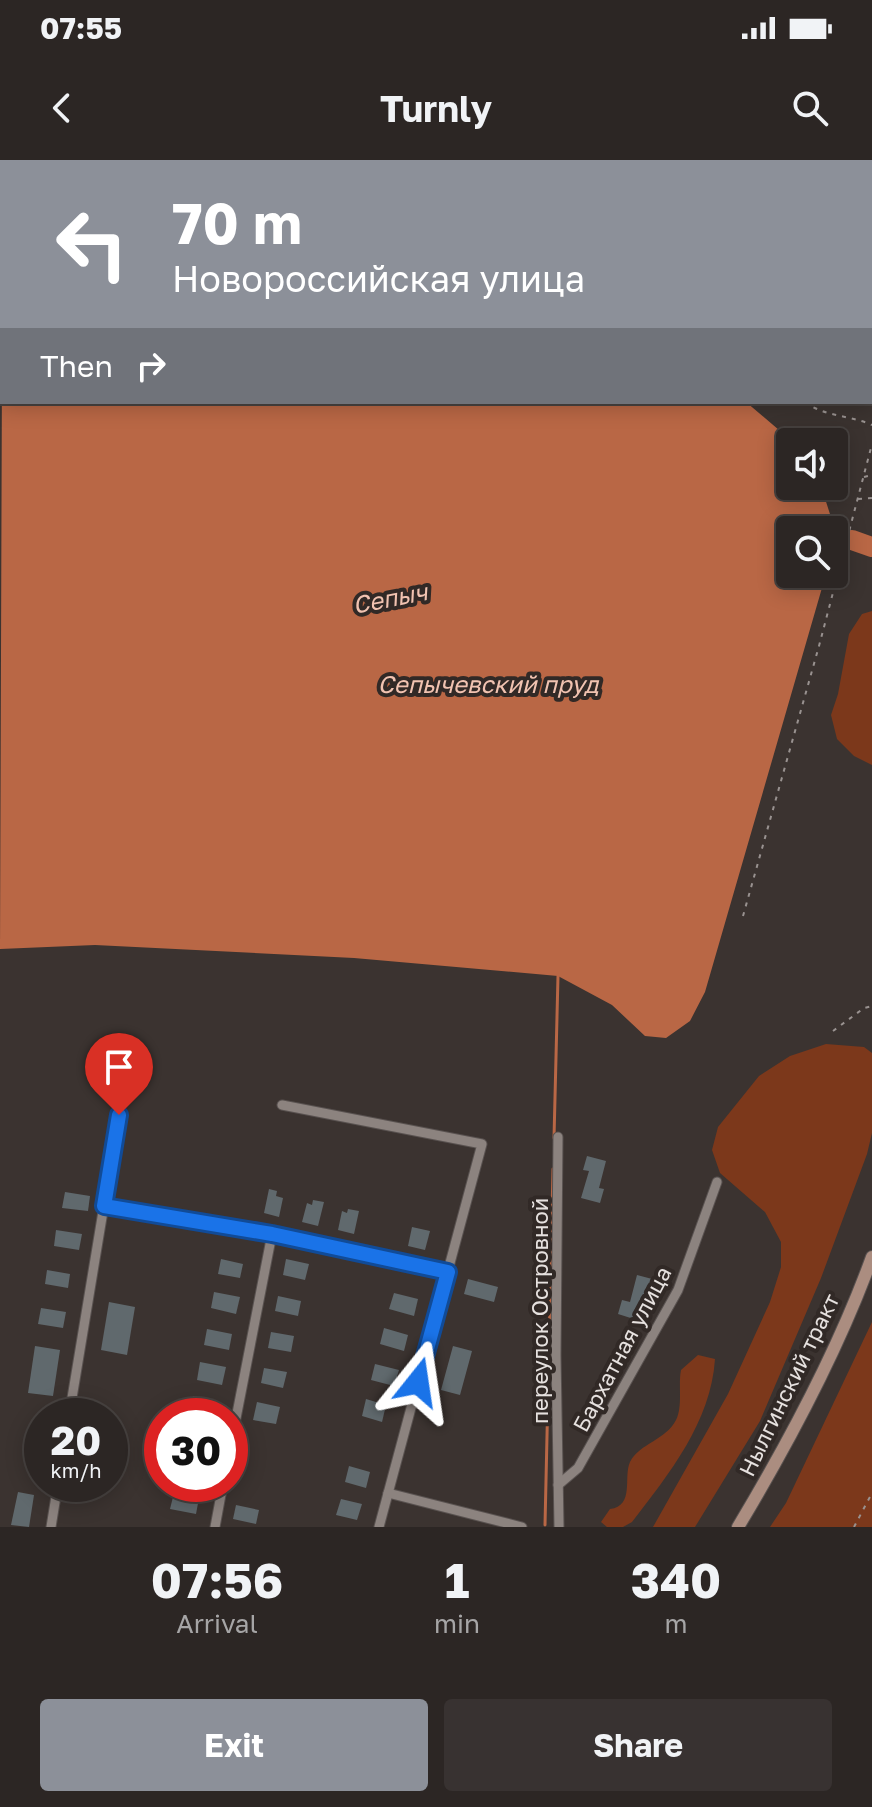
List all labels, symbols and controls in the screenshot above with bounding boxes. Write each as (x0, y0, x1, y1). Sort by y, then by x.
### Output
text: 07:55 (40, 10, 122, 46)
icon: back (40, 86, 84, 130)
icon: search (788, 86, 832, 130)
text: Turnly (380, 87, 492, 130)
text: 70 m (172, 189, 302, 256)
icon: left (40, 192, 144, 296)
text: Новороссийская улица (172, 257, 585, 300)
icon: right (129, 344, 173, 388)
text: Then (40, 348, 113, 384)
map controls (776, 428, 848, 588)
button: sound (776, 428, 848, 500)
button: search (776, 516, 848, 588)
water label: Сепыч (350, 576, 431, 619)
water label: Сепычевский пруд (377, 669, 600, 699)
pin (85, 1033, 153, 1115)
icon: arrive (97, 1045, 141, 1089)
street label: переулок Островной (526, 1198, 553, 1424)
street label: Бархатная улица (567, 1261, 677, 1436)
street label: Нылгинский тракт (733, 1289, 845, 1480)
position arrow (376, 1340, 460, 1424)
speed limit sign: 30 (144, 1398, 248, 1502)
text: 20 (51, 1416, 101, 1464)
text: km/h (51, 1458, 101, 1482)
text: 07:56 (151, 1551, 283, 1609)
text: 1 (445, 1551, 469, 1609)
text: 340 (631, 1551, 721, 1609)
text: Arrival (176, 1608, 258, 1639)
text: min (434, 1608, 480, 1639)
text: m (664, 1608, 688, 1639)
button: Exit (40, 1699, 428, 1791)
button: Share (444, 1699, 832, 1791)

